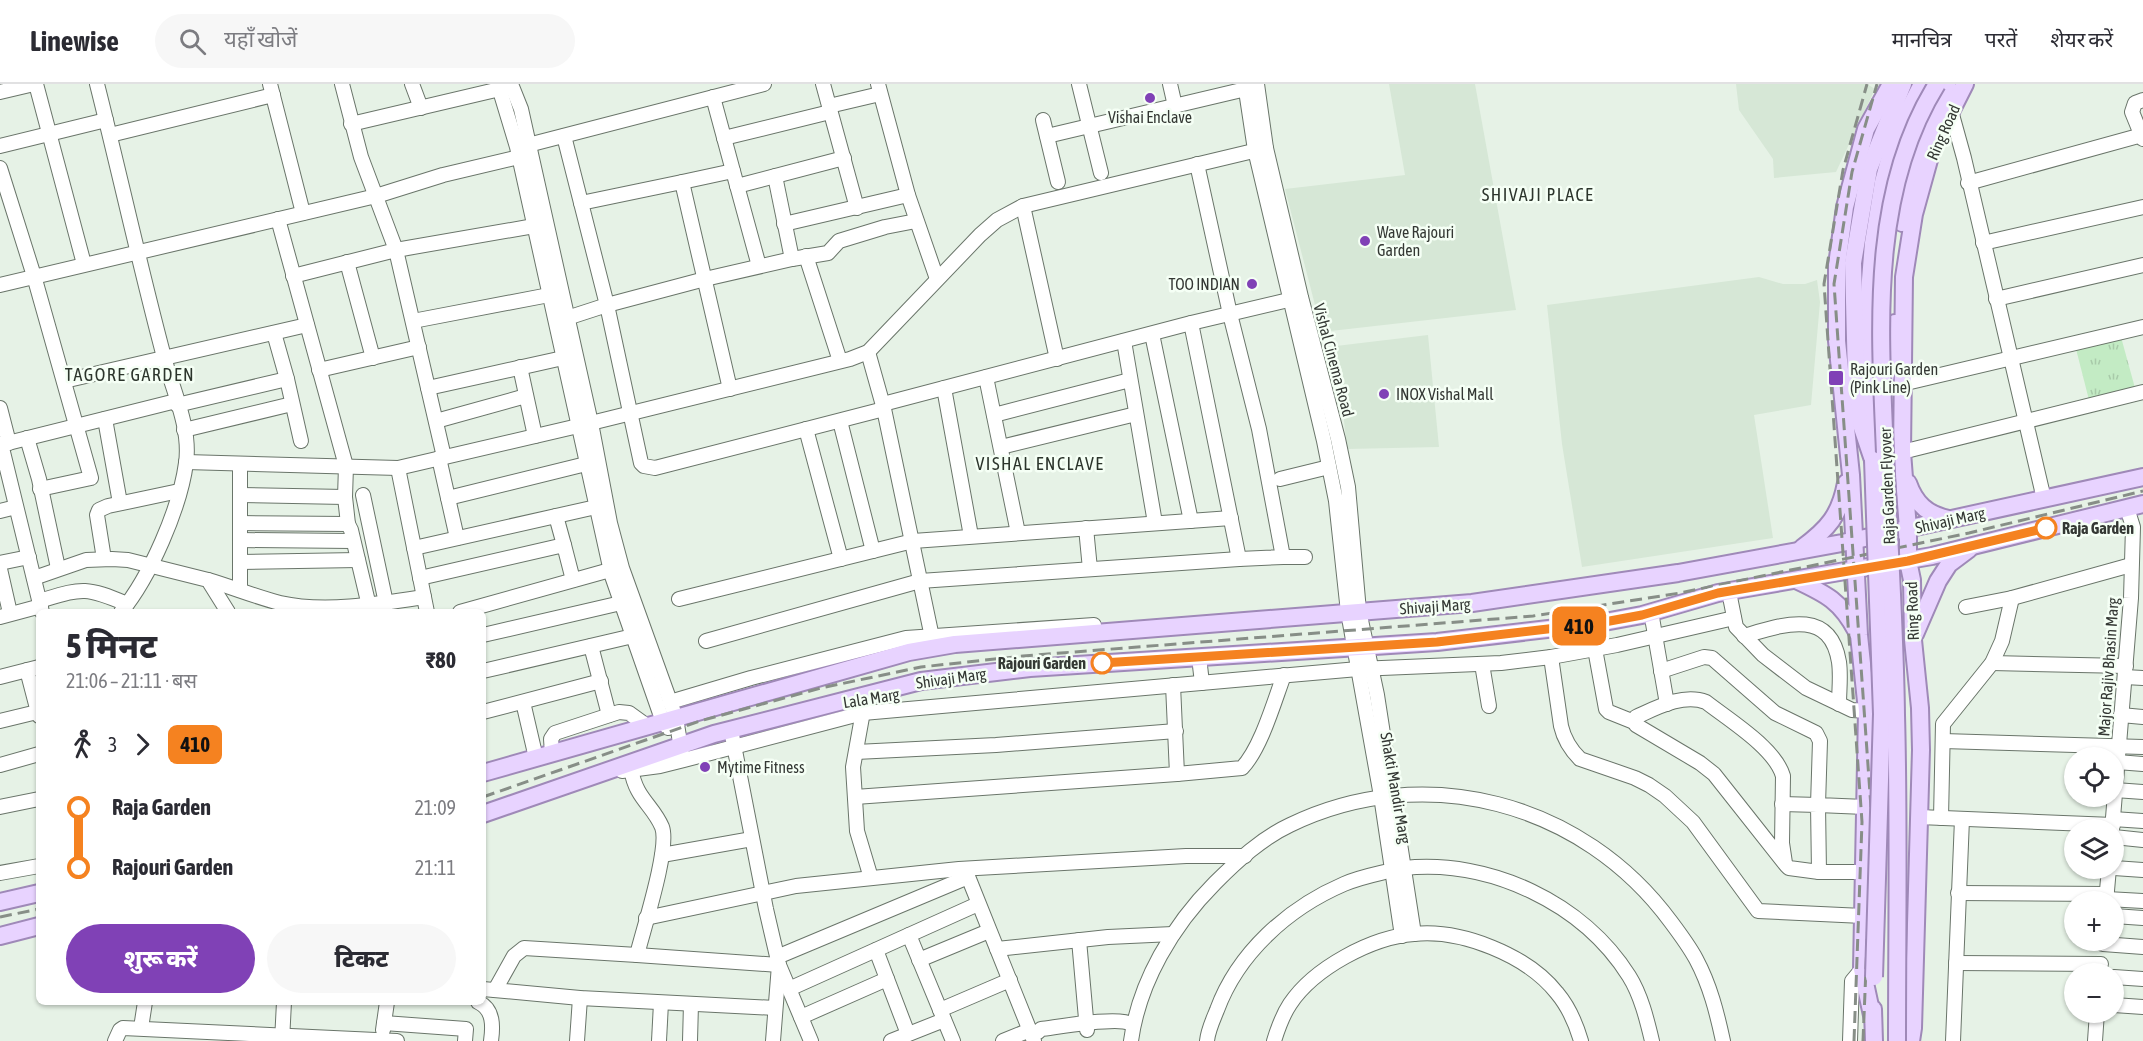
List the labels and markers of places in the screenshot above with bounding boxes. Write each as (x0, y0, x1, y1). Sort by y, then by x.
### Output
marker: Vishai Enclave (1143, 91, 1157, 105)
place label: Vishai Enclave (1108, 108, 1192, 126)
place label: Wave Rajouri Garden (1377, 223, 1454, 259)
marker: Wave Rajouri Garden (1358, 234, 1372, 248)
place label: TOO INDIAN (1169, 275, 1240, 293)
marker: TOO INDIAN (1245, 277, 1259, 291)
place label: Rajouri Garden (Pink Line) (1850, 360, 1938, 397)
marker: Rajouri Garden (Pink Line) (1827, 369, 1845, 387)
place label: INOX Vishal Mall (1396, 385, 1494, 403)
marker: INOX Vishal Mall (1377, 387, 1391, 401)
marker: Raja Garden (2035, 517, 2057, 539)
place label: Raja Garden (2062, 519, 2134, 537)
marker: Rajouri Garden (1091, 652, 1113, 674)
place label: Rajouri Garden (998, 654, 1086, 672)
place label: Mytime Fitness (717, 758, 805, 777)
marker: Mytime Fitness (698, 760, 712, 774)

